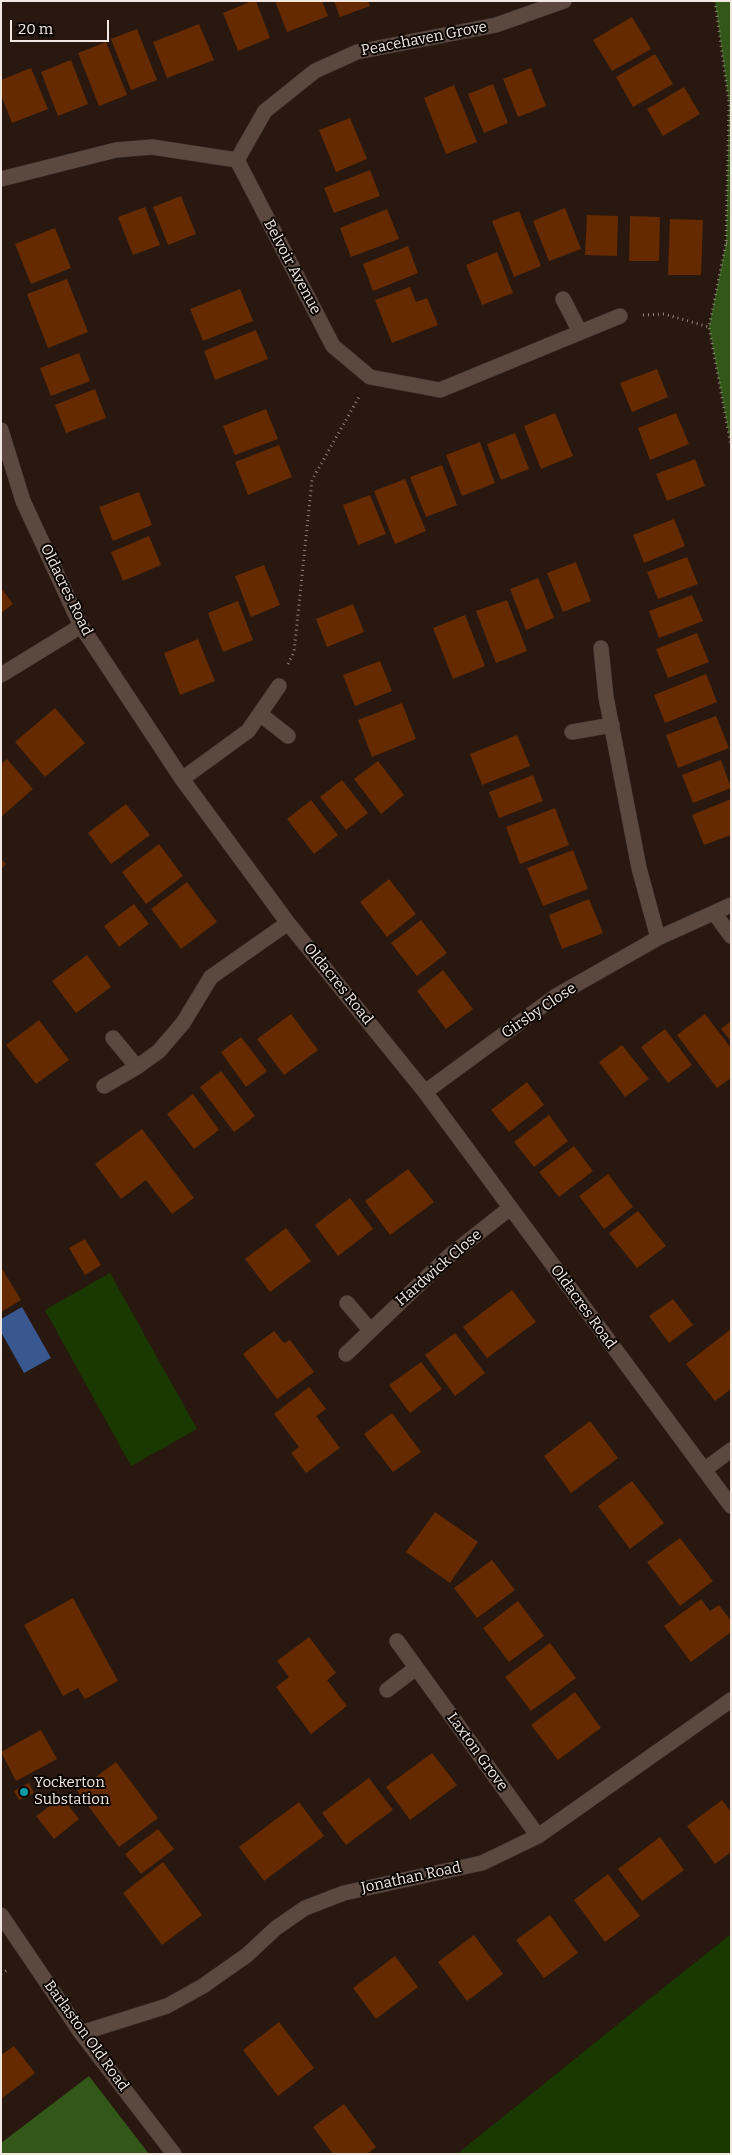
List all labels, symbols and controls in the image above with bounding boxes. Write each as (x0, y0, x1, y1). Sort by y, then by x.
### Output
scale bar (12, 10, 111, 42)
street label: Peacehaven Grove (360, 18, 488, 60)
text: 20 m (18, 20, 53, 38)
street label: Belvoir Avenue (259, 216, 325, 318)
street label: Oldacres Road (36, 541, 96, 639)
street label: Oldacres Road (300, 940, 376, 1028)
street label: Girsby Close (498, 979, 580, 1043)
street label: Hardwick Close (392, 1226, 486, 1310)
street label: Oldacres Road (546, 1261, 620, 1353)
street label: Laxton Grove (443, 1709, 511, 1795)
place label: Yockerton Substation (34, 1774, 109, 1809)
marker: Yockerton Substation (18, 1786, 30, 1798)
street label: Jonathan Road (359, 1859, 463, 1897)
street label: Barlaston Old Road (40, 1977, 132, 2095)

